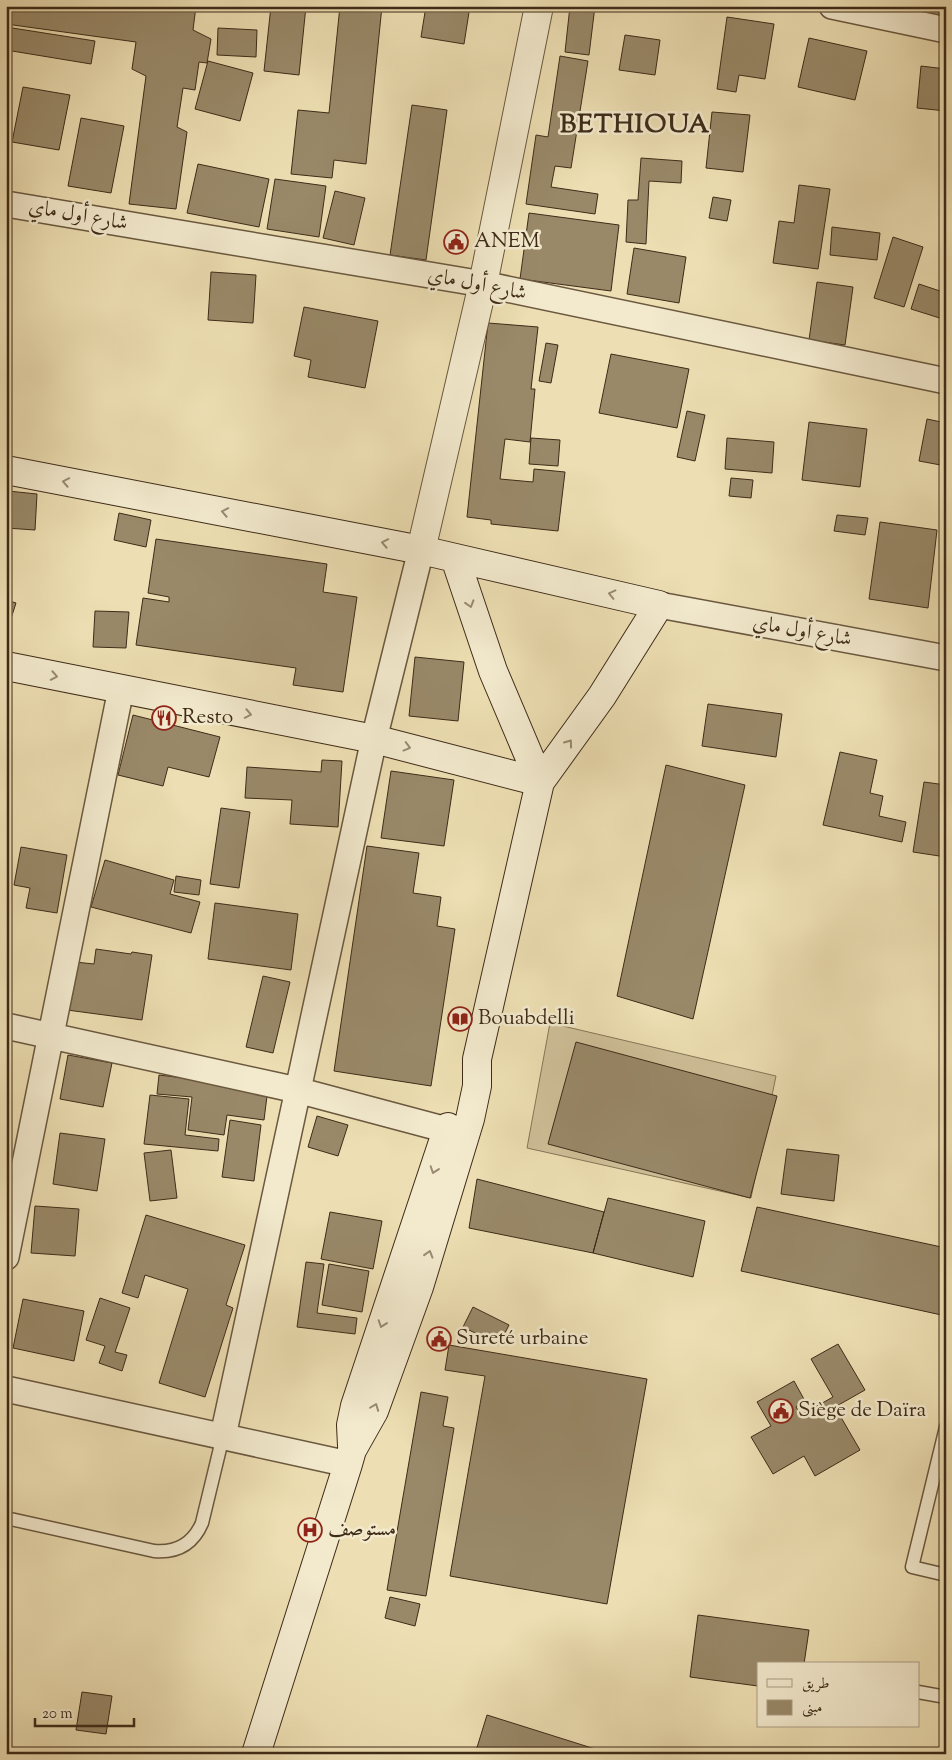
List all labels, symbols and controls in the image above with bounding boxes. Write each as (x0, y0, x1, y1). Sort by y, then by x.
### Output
district label: BETHIOUA (560, 107, 710, 144)
street label: شارع أول ماي (26, 191, 130, 240)
place label: ANEM (474, 227, 540, 257)
public building icon: ANEM (443, 229, 469, 255)
street label: شارع أول ماي (425, 259, 530, 310)
one-way arrow (61, 477, 70, 487)
one-way arrow (221, 508, 230, 518)
one-way arrow (380, 538, 389, 548)
one-way arrow (607, 589, 616, 600)
one-way arrow (464, 599, 474, 608)
street label: شارع أول ماي (750, 607, 854, 656)
one-way arrow (50, 670, 59, 681)
place label: Resto (182, 703, 233, 733)
restaurant icon: Resto (151, 705, 177, 731)
one-way arrow (243, 708, 252, 719)
one-way arrow (563, 739, 572, 749)
one-way arrow (402, 742, 410, 752)
place label: Bouabdelli (478, 1004, 575, 1034)
library icon: Bouabdelli (447, 1006, 473, 1032)
one-way arrow (430, 1165, 440, 1174)
one-way arrow (423, 1250, 433, 1258)
one-way arrow (378, 1319, 388, 1328)
place label: Sureté urbaine (456, 1324, 589, 1354)
public building icon: Sureté urbaine (426, 1326, 452, 1352)
place label: Siège de Daïra (798, 1396, 927, 1426)
public building icon: Siège de Daïra (768, 1398, 794, 1424)
one-way arrow (369, 1403, 379, 1412)
place label: مستوصف (328, 1515, 396, 1545)
hospital icon: مستوصف (297, 1517, 323, 1543)
legend (757, 1662, 920, 1728)
text: طريق (802, 1674, 829, 1695)
scale bar (35, 1695, 134, 1727)
text: مبنى (802, 1698, 822, 1719)
text: 20 m (42, 1704, 73, 1725)

